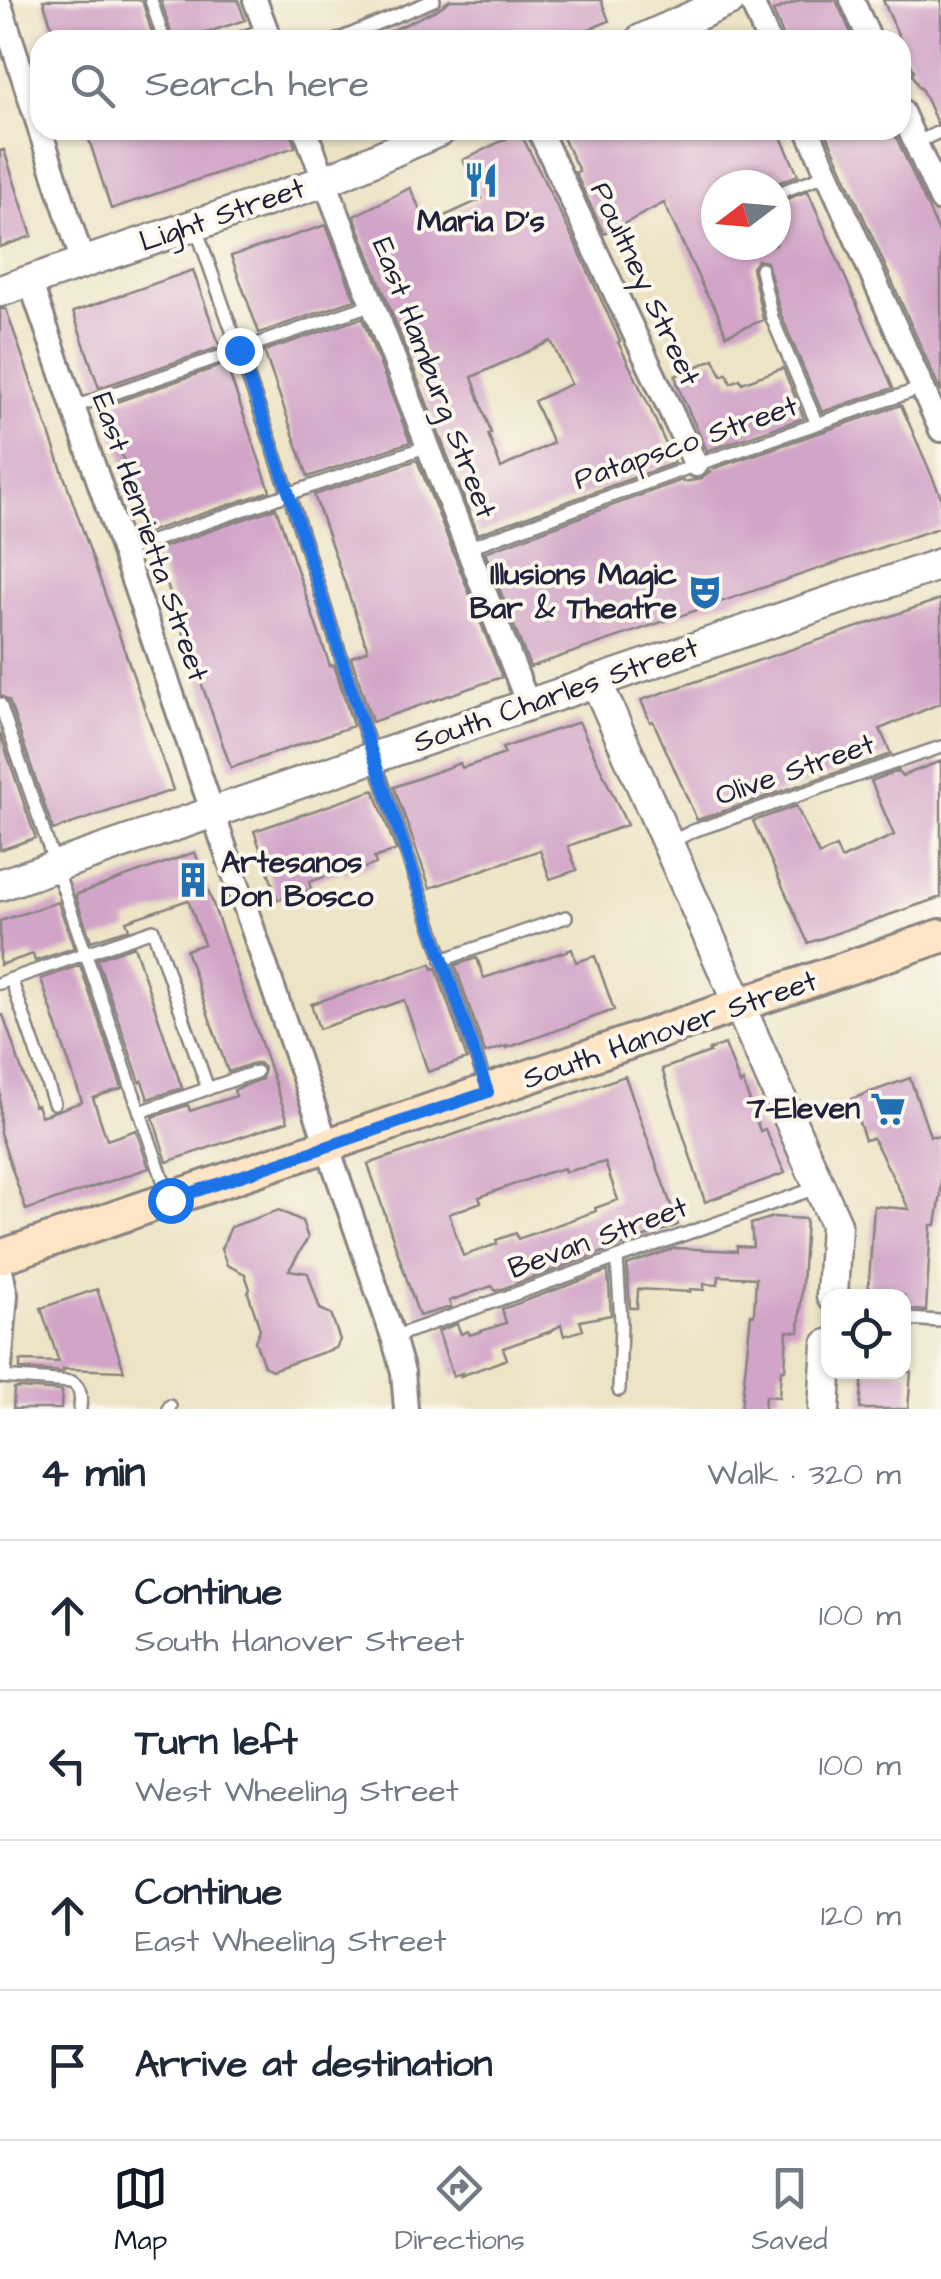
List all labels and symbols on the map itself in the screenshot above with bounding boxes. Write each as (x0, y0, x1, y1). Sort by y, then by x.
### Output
restaurant icon: Maria D's (462, 161, 500, 199)
street label: Light Street (134, 167, 311, 264)
north arrow (701, 170, 791, 260)
street label: Poultney Street (579, 175, 711, 393)
place label: Maria D's (417, 201, 545, 243)
street label: East Hamburg Street (360, 232, 507, 525)
route end (217, 328, 263, 374)
street label: Patapsco Street (569, 385, 803, 501)
street label: East Henrietta Street (81, 387, 219, 687)
place label: Illusions Magic Bar & Theatre (470, 554, 677, 630)
theatre icon: Illusions Magic Bar & Theatre (686, 573, 724, 611)
street label: South Charles Street (408, 626, 704, 764)
street label: Olive Street (710, 723, 880, 817)
place label: Artesanos Don Bosco (221, 842, 374, 918)
building icon: Artesanos Don Bosco (174, 861, 212, 899)
street label: South Hanover Street (517, 960, 823, 1100)
place label: 7-Eleven (746, 1088, 860, 1130)
supermarket icon: 7-Eleven (869, 1090, 907, 1128)
route start (148, 1178, 194, 1224)
street label: Bevan Street (503, 1186, 693, 1290)

